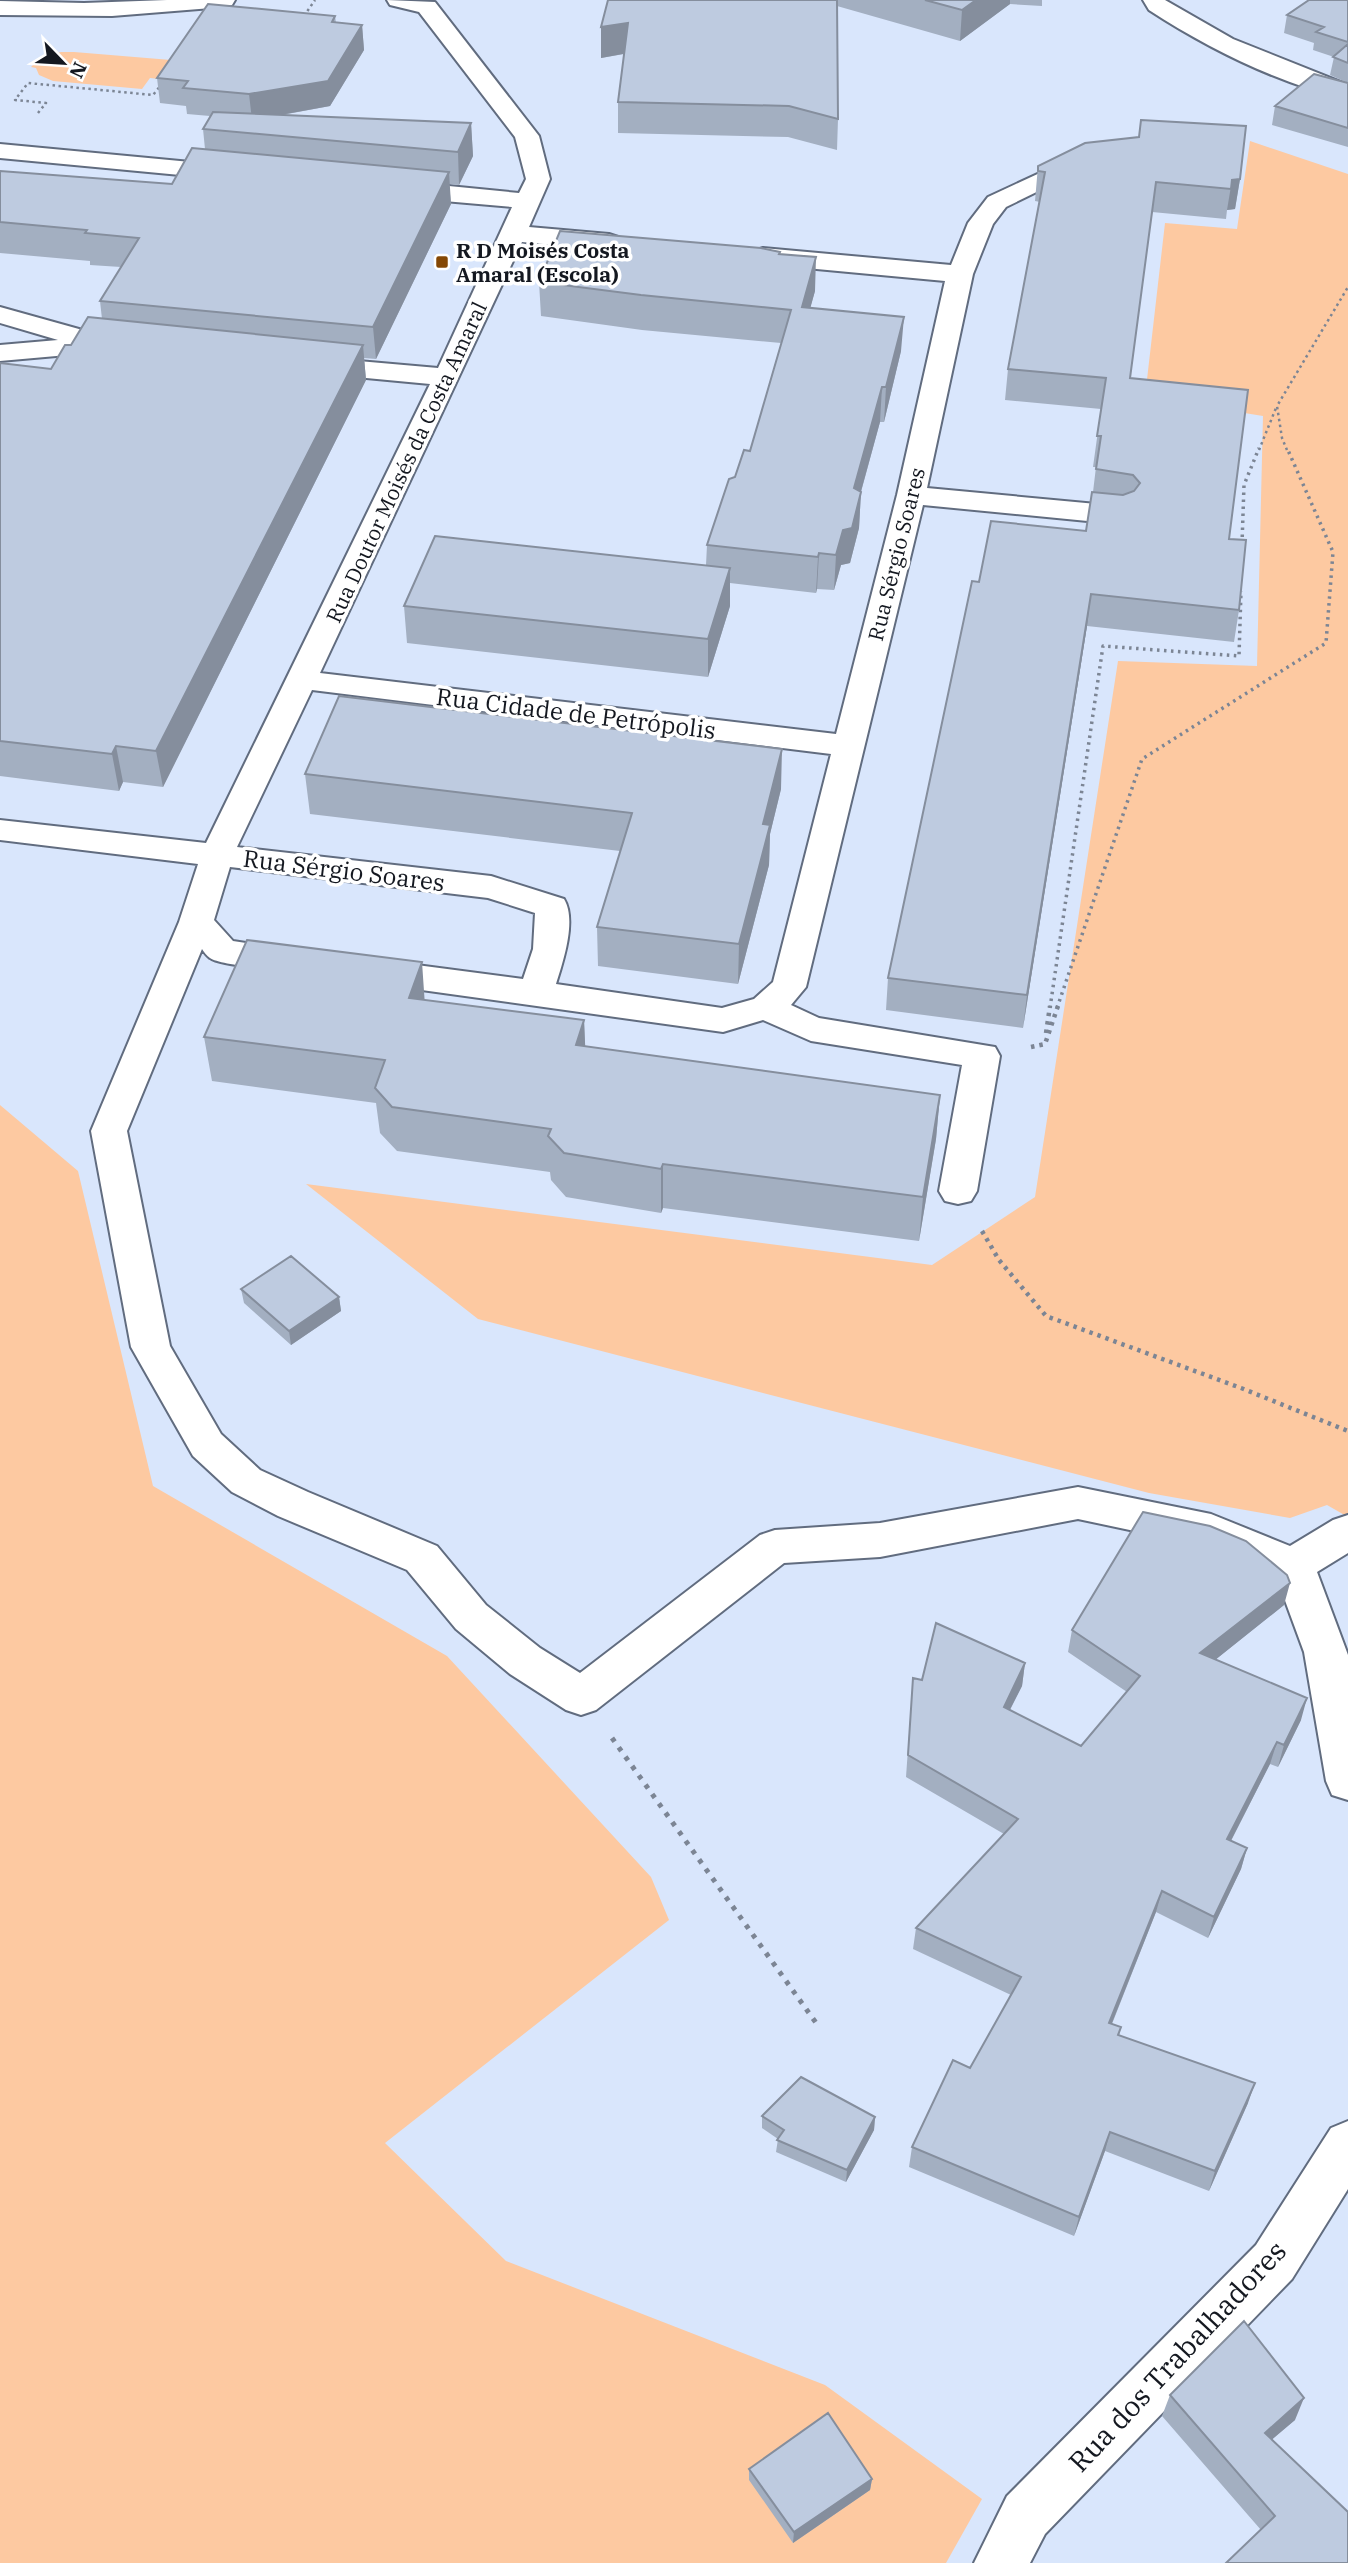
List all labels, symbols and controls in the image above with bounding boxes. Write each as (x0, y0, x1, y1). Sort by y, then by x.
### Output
north arrow (28, 28, 98, 98)
text: N (64, 58, 92, 82)
place label: R D Moisés Costa Amaral (Escola) (456, 236, 630, 288)
marker: R D Moisés Costa Amaral (Escola) (434, 254, 450, 270)
street label: Rua Doutor Moisés da Costa Amaral (319, 297, 493, 627)
street label: Rua Sérgio Soares (861, 464, 931, 644)
street label: Rua Cidade de Petrópolis (434, 680, 718, 746)
street label: Rua Sérgio Soares (241, 842, 447, 898)
street label: Rua dos Trabalhadores (1060, 2232, 1294, 2480)

